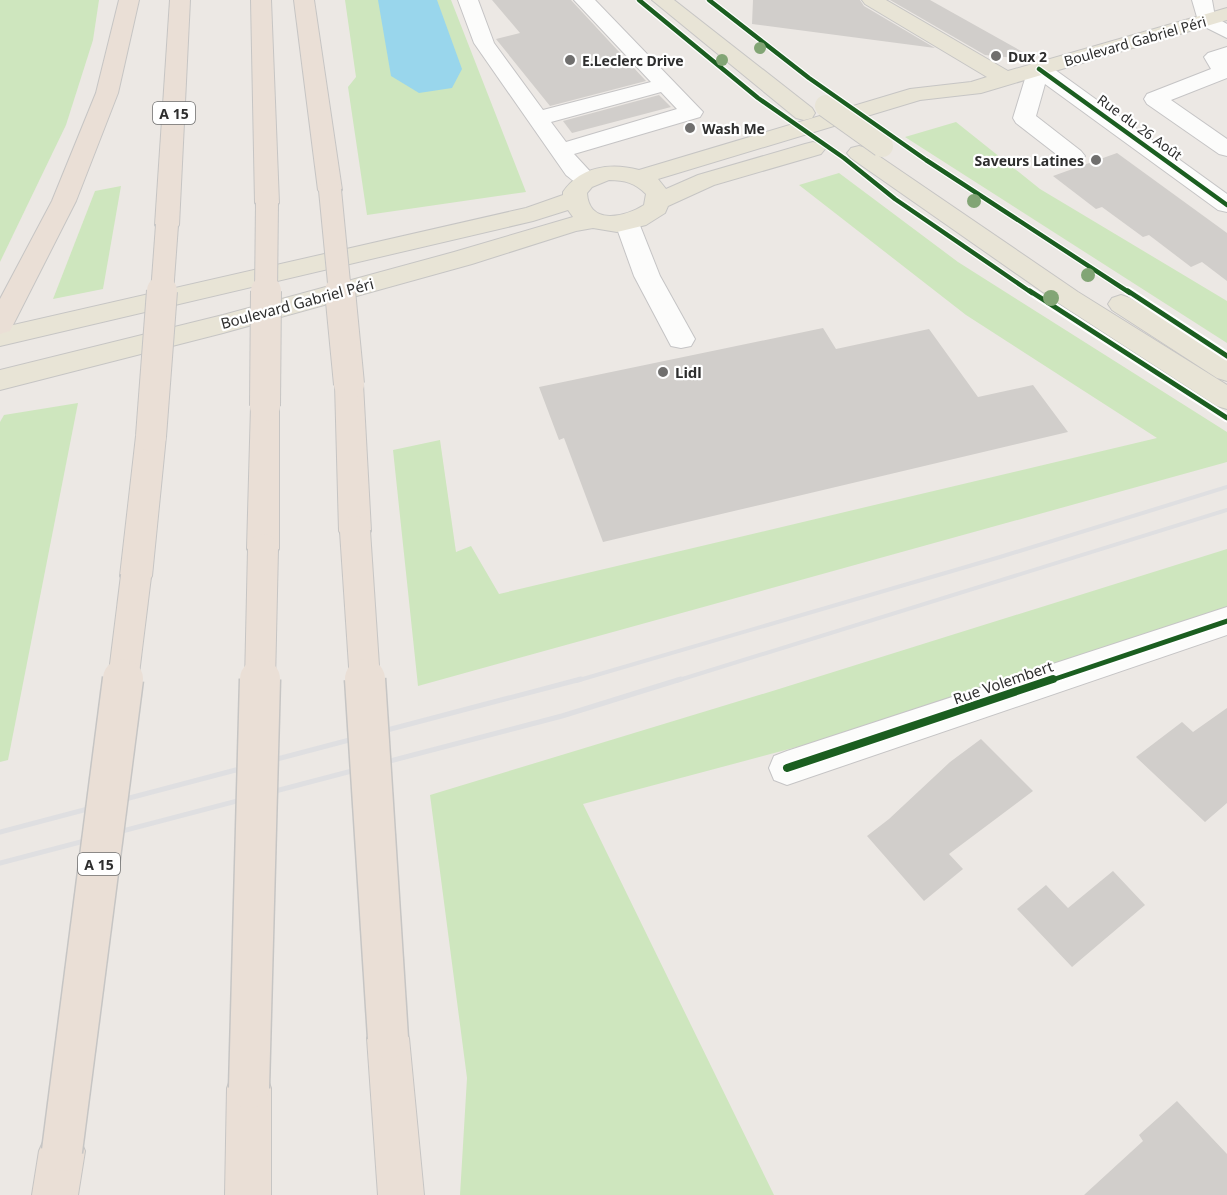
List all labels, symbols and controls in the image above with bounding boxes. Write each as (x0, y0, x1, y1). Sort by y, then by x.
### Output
street label: Boulevard Gabriel Péri (1062, 12, 1208, 70)
place label: Dux 2 (1008, 47, 1047, 66)
marker: Dux 2 (989, 49, 1003, 63)
place label: E.Leclerc Drive (582, 51, 684, 70)
marker: E.Leclerc Drive (563, 53, 577, 67)
street label: Rue du 26 Août (1094, 90, 1186, 164)
road number: A 15 (153, 102, 195, 124)
place label: Wash Me (702, 119, 765, 138)
marker: Wash Me (683, 121, 697, 135)
place label: Saveurs Latines (975, 151, 1084, 170)
marker: Saveurs Latines (1089, 153, 1103, 167)
street label: Boulevard Gabriel Péri (218, 273, 376, 333)
place label: Lidl (675, 362, 702, 382)
marker: Lidl (656, 365, 670, 379)
street label: Rue Volembert (950, 655, 1056, 708)
road number: A 15 (78, 853, 120, 875)

